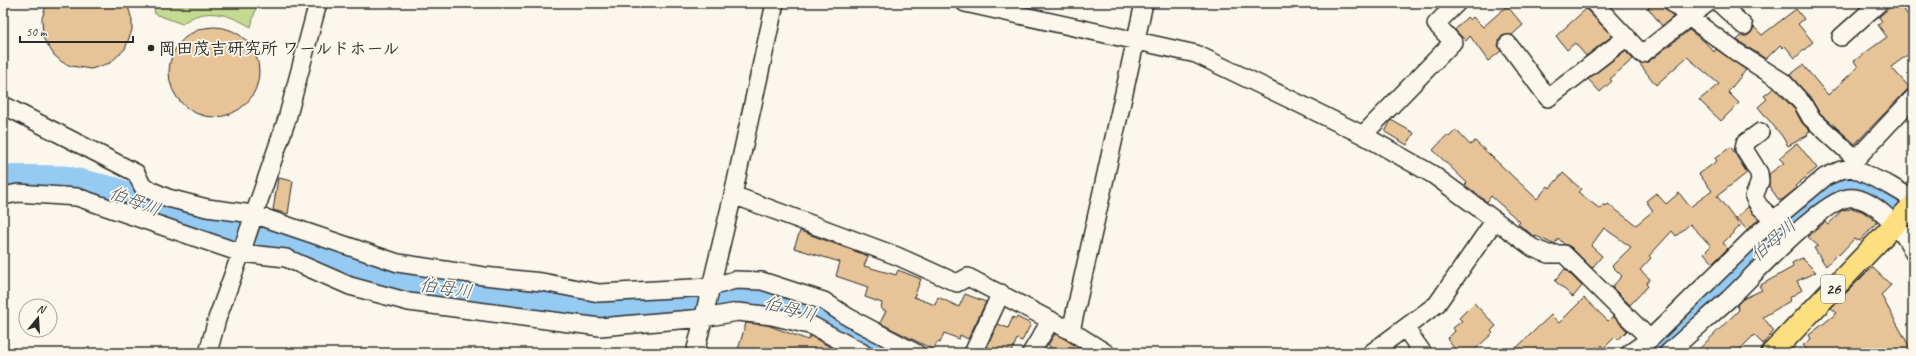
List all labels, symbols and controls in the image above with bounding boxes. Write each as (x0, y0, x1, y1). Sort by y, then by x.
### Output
scale bar (20, 18, 133, 44)
text: 50 m (26, 24, 48, 40)
place label: 岡田茂吉研究所 ワールドホール (159, 38, 400, 59)
marker: 岡田茂吉研究所 ワールドホール (146, 43, 156, 53)
water label: 伯母川 (106, 181, 164, 221)
water label: 伯母川 (1745, 214, 1801, 266)
water label: 伯母川 (418, 273, 474, 303)
road number: 26 (1821, 275, 1845, 303)
water label: 伯母川 (761, 291, 819, 327)
north arrow (18, 298, 58, 338)
text: N (36, 301, 49, 317)

